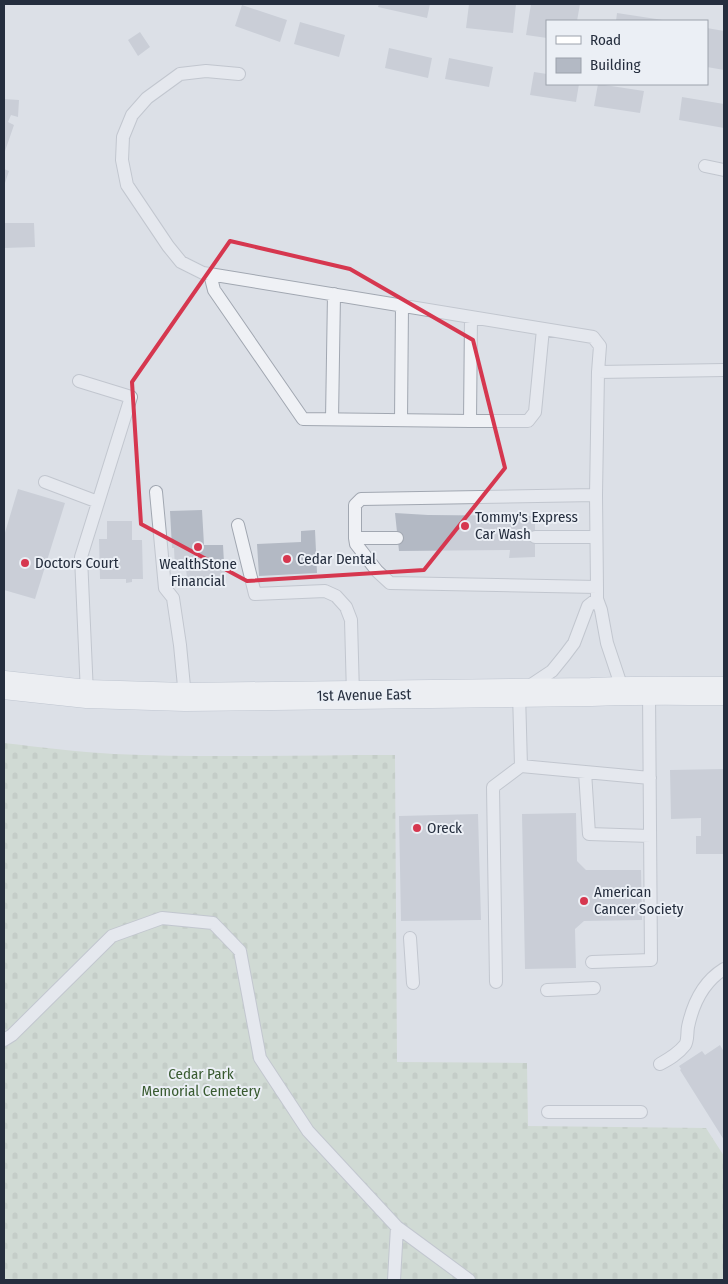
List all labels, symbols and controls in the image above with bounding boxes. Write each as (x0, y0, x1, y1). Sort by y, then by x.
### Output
legend (546, 20, 708, 85)
text: Road (590, 31, 621, 49)
text: Building (590, 56, 641, 74)
place label: Tommy's Express Car Wash (475, 508, 578, 543)
marker: Tommy's Express Car Wash (459, 520, 471, 532)
marker: WealthStone Financial (192, 541, 204, 553)
place label: Cedar Dental (297, 550, 376, 568)
marker: Cedar Dental (281, 553, 293, 565)
place label: Doctors Court (35, 554, 119, 572)
place label: WealthStone Financial (159, 555, 237, 590)
marker: Doctors Court (19, 557, 31, 569)
street label: 1st Avenue East (316, 685, 412, 705)
place label: Oreck (427, 819, 462, 837)
marker: Oreck (411, 822, 423, 834)
place label: American Cancer Society (594, 883, 684, 918)
marker: American Cancer Society (578, 895, 590, 907)
park label: Cedar Park Memorial Cemetery (142, 1065, 261, 1100)

